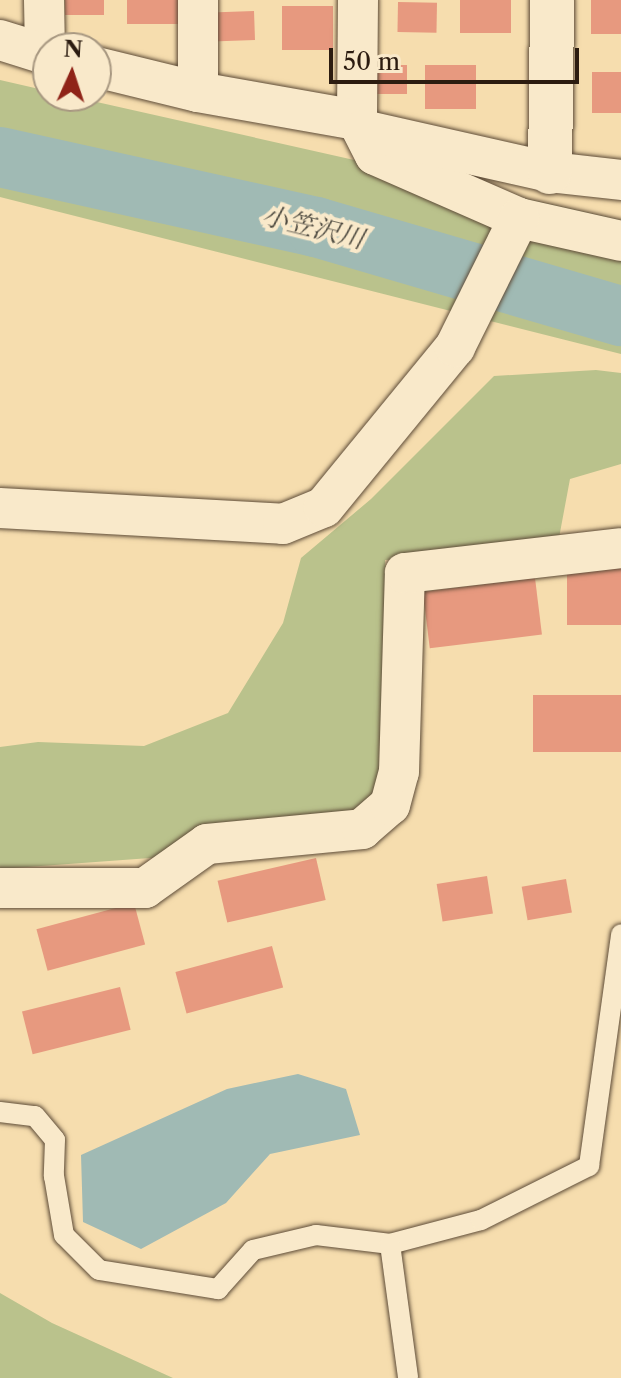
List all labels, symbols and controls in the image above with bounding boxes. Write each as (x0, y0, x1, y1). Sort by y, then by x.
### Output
north arrow (32, 32, 112, 112)
scale bar (333, 32, 583, 82)
text: N (63, 36, 83, 64)
text: 50 m (343, 47, 400, 76)
water label: 小笠沢川 (259, 200, 367, 256)

